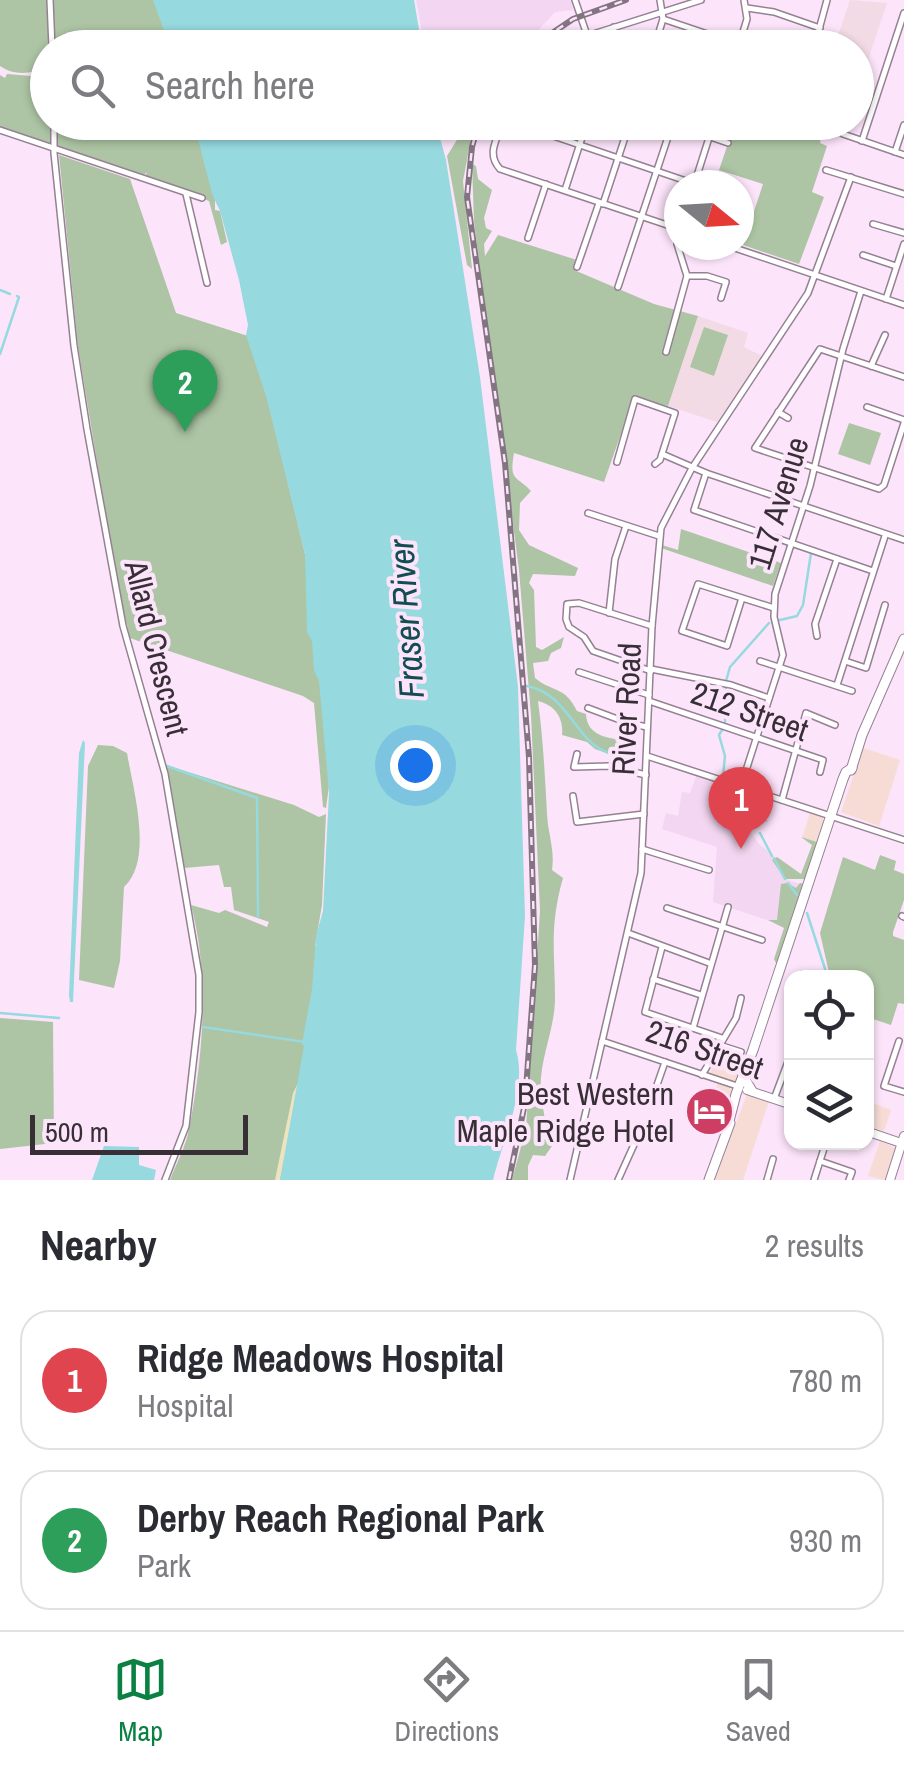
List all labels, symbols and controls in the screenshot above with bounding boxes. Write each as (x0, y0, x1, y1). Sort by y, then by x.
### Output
search box (30, 30, 874, 140)
icon: search (65, 58, 120, 113)
text: Search here (145, 60, 315, 111)
north arrow (664, 170, 754, 260)
pin: 2 (152, 350, 218, 432)
street label: 117 Avenue (738, 432, 818, 574)
water label: Fraser River (377, 536, 435, 700)
street label: Allard Crescent (114, 555, 200, 740)
street label: River Road (601, 642, 651, 776)
street label: 212 Street (686, 671, 814, 751)
your location (390, 740, 441, 791)
pin: 1 (708, 766, 774, 849)
map controls (784, 970, 874, 1150)
button: locate (784, 970, 874, 1060)
street label: 216 Street (641, 1009, 769, 1089)
button: layers (784, 1060, 874, 1150)
place label: Best Western Maple Ridge Hotel (457, 1072, 674, 1152)
hotel icon: Best Western Maple Ridge Hotel (683, 1085, 735, 1137)
scale bar (30, 1110, 248, 1154)
text: 500 m (45, 1113, 109, 1151)
text: Nearby (40, 1217, 157, 1273)
text: 2 results (765, 1224, 864, 1267)
text: Ridge Meadows Hospital (137, 1333, 504, 1384)
text: 1 (67, 1359, 82, 1402)
text: 780 m (789, 1359, 862, 1402)
text: Hospital (137, 1384, 233, 1427)
text: Derby Reach Regional Park (137, 1493, 544, 1544)
text: 2 (67, 1519, 82, 1562)
text: 930 m (789, 1519, 862, 1562)
text: Park (137, 1544, 191, 1587)
tab: Map (113, 1652, 168, 1750)
tab: Directions (395, 1652, 499, 1750)
tab: Saved (726, 1652, 791, 1750)

